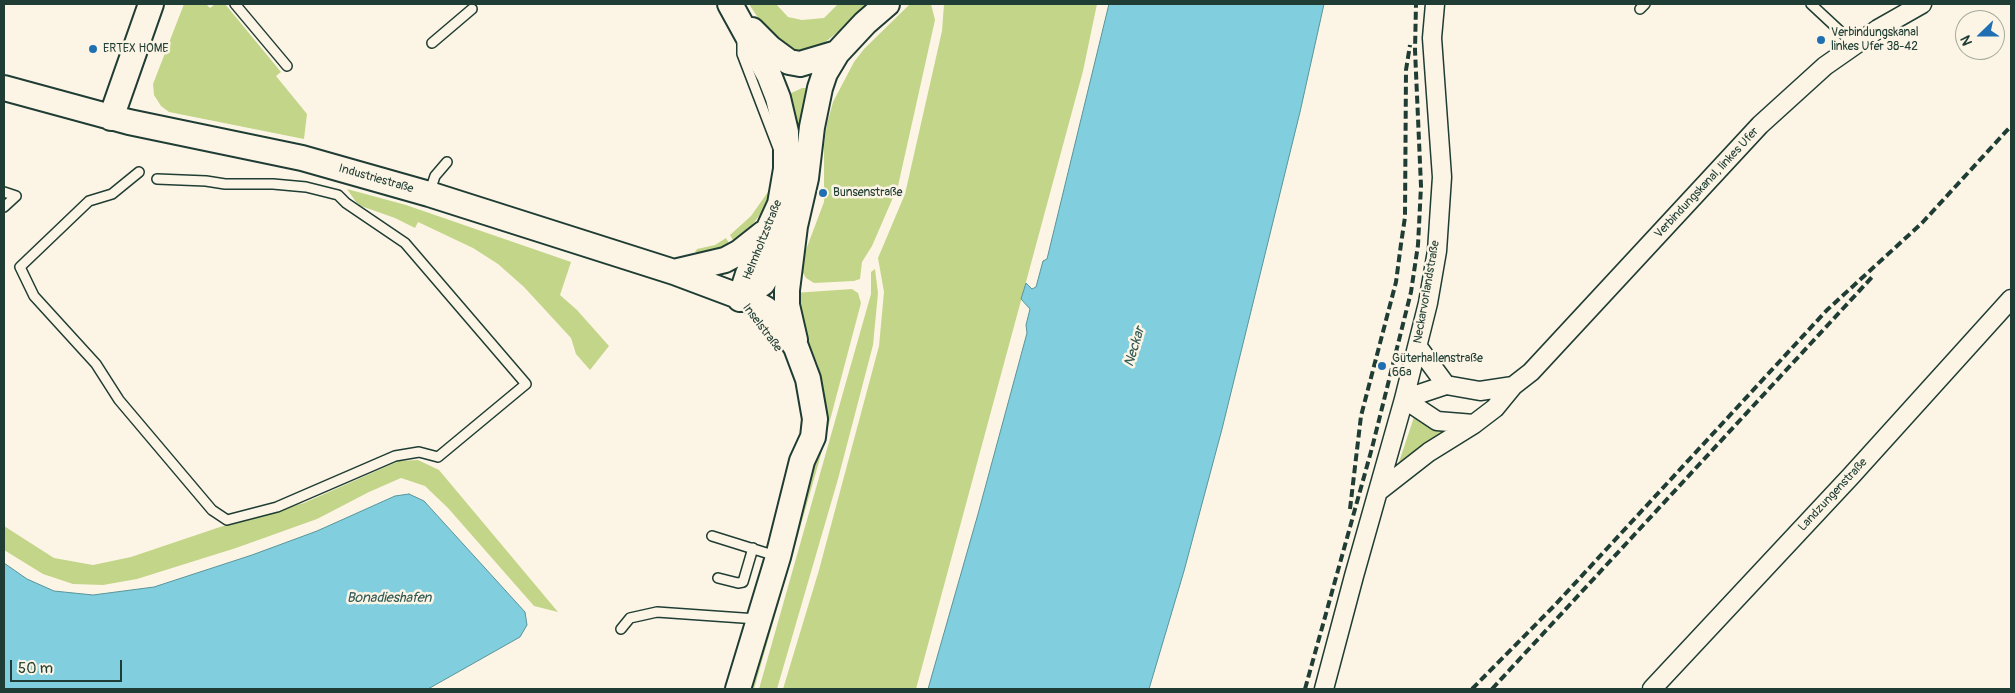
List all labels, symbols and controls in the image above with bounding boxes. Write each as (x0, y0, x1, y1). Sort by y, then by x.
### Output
north arrow (1955, 10, 2005, 60)
place label: Verbindungskanal linkes Ufer 38-42 (1831, 26, 1919, 54)
text: N (1957, 33, 1976, 48)
marker: Verbindungskanal linkes Ufer 38-42 (1815, 34, 1827, 46)
place label: ERTEX HOME (103, 42, 169, 56)
marker: ERTEX HOME (87, 43, 99, 55)
street label: Verbindungskanal, linkes Ufer (1652, 125, 1762, 241)
street label: Industriestraße (337, 161, 415, 197)
place label: Bunsenstraße (833, 186, 902, 200)
marker: Bunsenstraße (817, 187, 829, 199)
street label: Helmholtzstraße (740, 198, 786, 282)
street label: Neckarvorlandstraße (1411, 239, 1443, 345)
street label: Inselstraße (739, 301, 785, 355)
water label: Neckar (1121, 325, 1149, 369)
place label: Güterhallenstraße 66a (1392, 352, 1483, 380)
marker: Güterhallenstraße 66a (1376, 360, 1388, 372)
street label: Landzungenstraße (1796, 456, 1870, 534)
water label: Bonadieshafen (347, 590, 431, 606)
scale bar (12, 650, 125, 682)
text: 50 m (18, 659, 53, 678)

